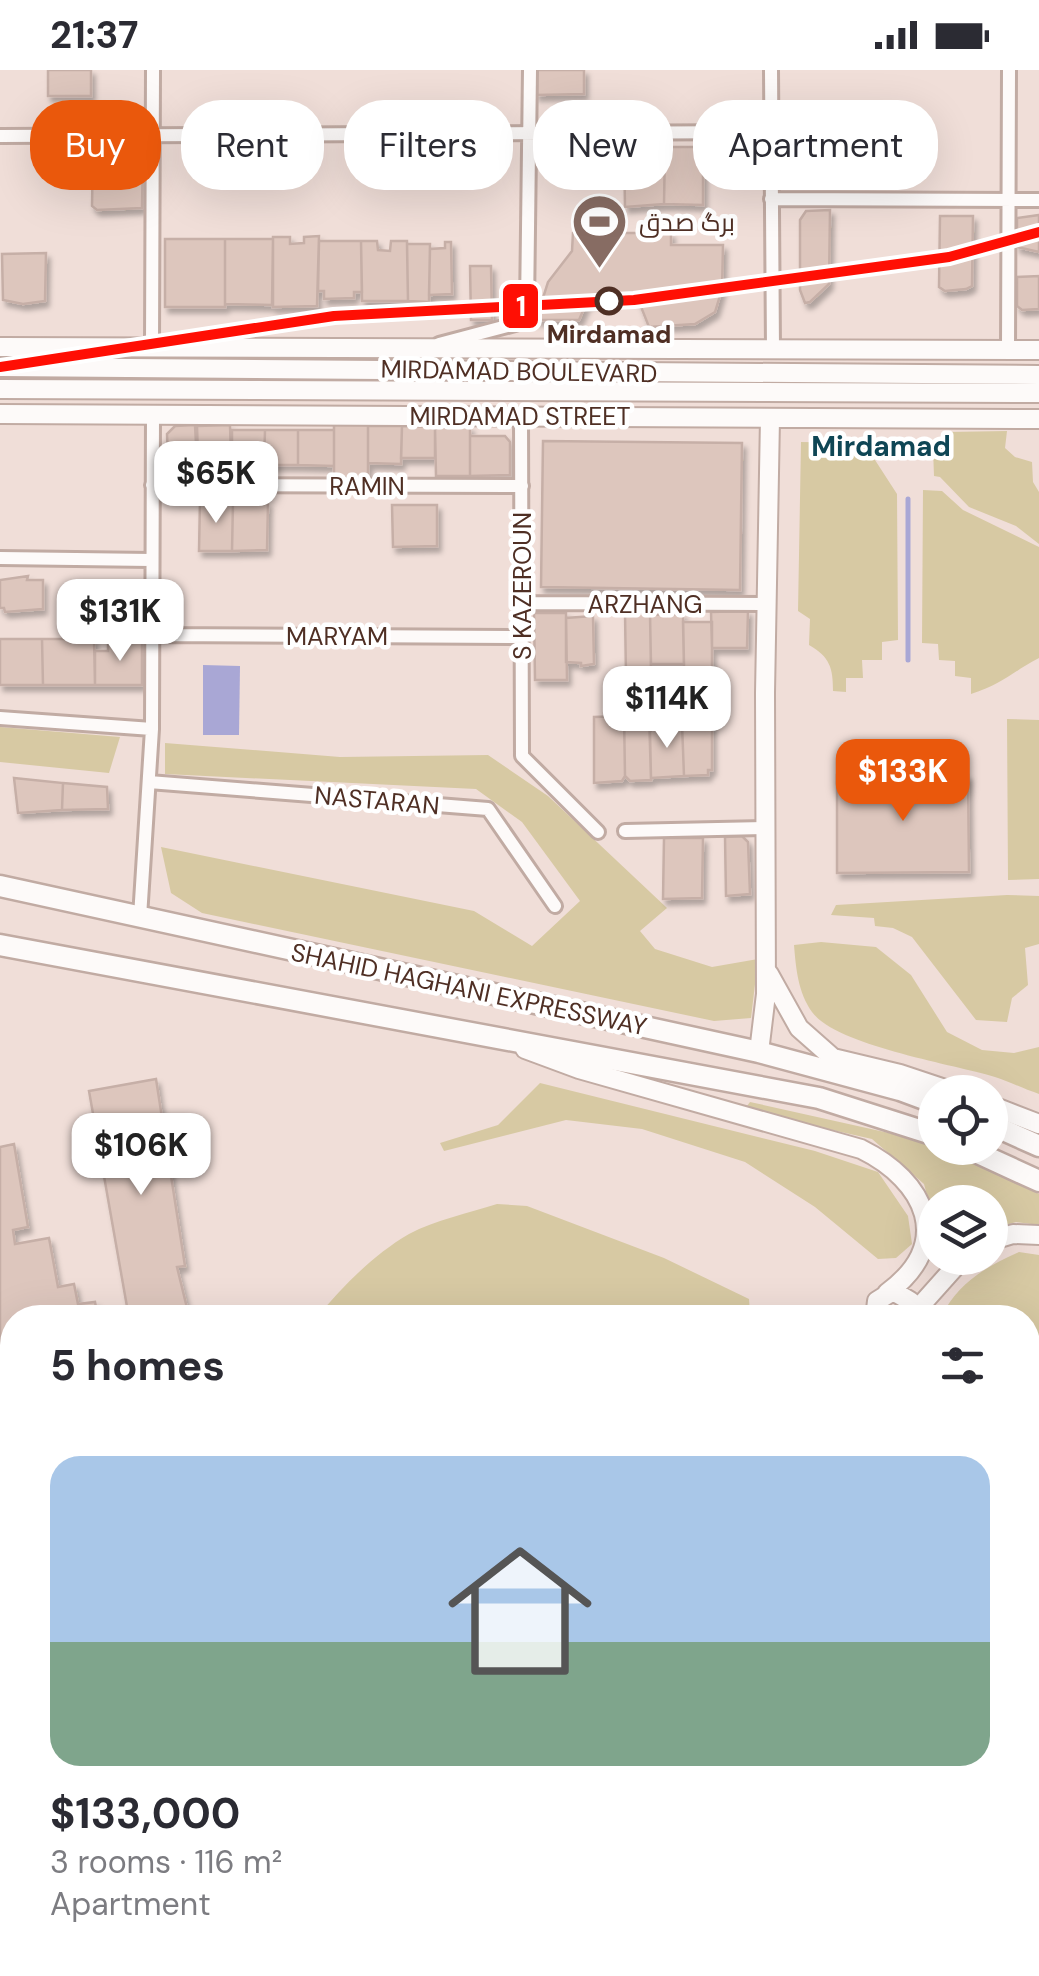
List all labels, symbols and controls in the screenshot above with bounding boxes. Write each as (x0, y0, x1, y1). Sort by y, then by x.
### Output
text: 21:37 (50, 10, 138, 60)
chip: Buy (30, 100, 161, 190)
chip: Rent (181, 100, 324, 190)
chip: Filters (344, 100, 513, 190)
chip: New (533, 100, 673, 190)
chip: Apartment (693, 100, 938, 190)
sports icon: برگ صدق (570, 192, 630, 271)
place label: برگ صدق (639, 206, 735, 239)
line badge: 1 (501, 282, 540, 330)
text: 1 (516, 288, 526, 325)
marker: Mirdamad (596, 288, 622, 314)
place label: Mirdamad (547, 318, 671, 351)
street label: MIRDAMAD BOULEVARD (380, 353, 658, 390)
street label: MIRDAMAD STREET (410, 400, 630, 433)
district label: Mirdamad (811, 428, 951, 465)
pin: $65K (157, 441, 275, 526)
text: $65K (176, 452, 256, 494)
street label: RAMIN (329, 470, 405, 503)
street label: S KAZEROUN (506, 512, 539, 660)
pin: $131K (50, 579, 190, 664)
street label: ARZHANG (588, 588, 702, 621)
text: $131K (79, 590, 161, 632)
street label: MARYAM (286, 620, 388, 653)
pin: $114K (597, 666, 737, 751)
text: $114K (625, 677, 709, 719)
pin: $133K (833, 739, 973, 824)
text: $133K (858, 750, 948, 792)
street label: NASTARAN (313, 779, 441, 822)
street label: SHAHID HAGHANI EXPRESSWAY (288, 936, 650, 1043)
map controls (918, 1075, 1008, 1275)
button: locate (918, 1075, 1008, 1165)
pin: $106K (71, 1113, 211, 1198)
text: $106K (94, 1124, 188, 1166)
button: layers (918, 1185, 1008, 1275)
text: 5 homes (50, 1338, 225, 1393)
icon: filters (935, 1338, 990, 1393)
icon: home (430, 1521, 610, 1701)
text: $133,000 (50, 1786, 240, 1841)
text: 3 rooms · 116 m² (50, 1841, 282, 1883)
text: Apartment (50, 1883, 211, 1925)

